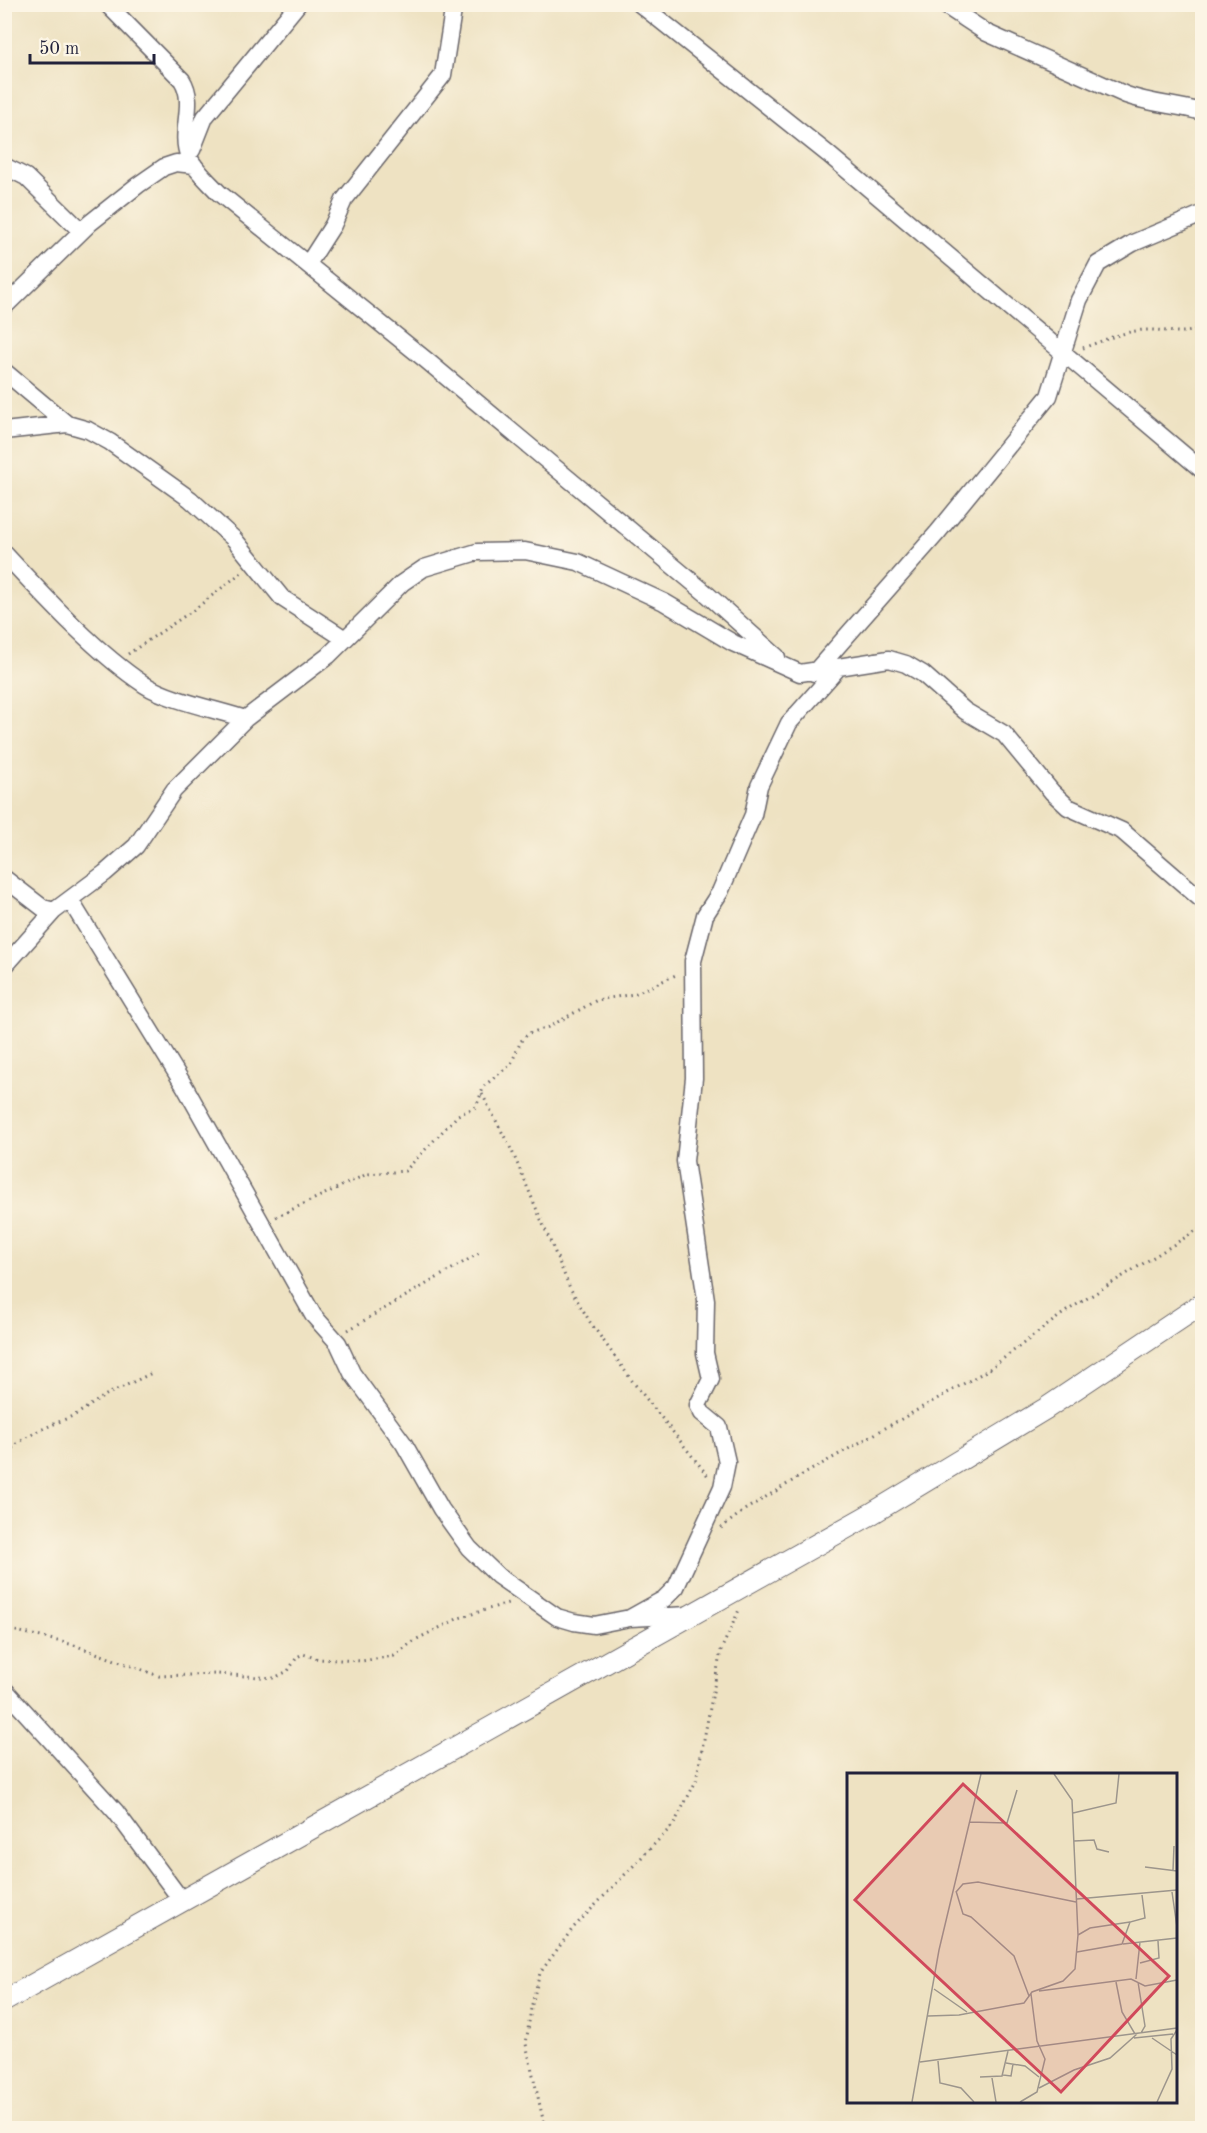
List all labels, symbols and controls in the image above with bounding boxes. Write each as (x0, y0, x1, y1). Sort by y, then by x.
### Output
scale bar (30, 27, 154, 65)
text: 50 m (39, 40, 79, 58)
inset map (847, 1773, 1177, 2103)

